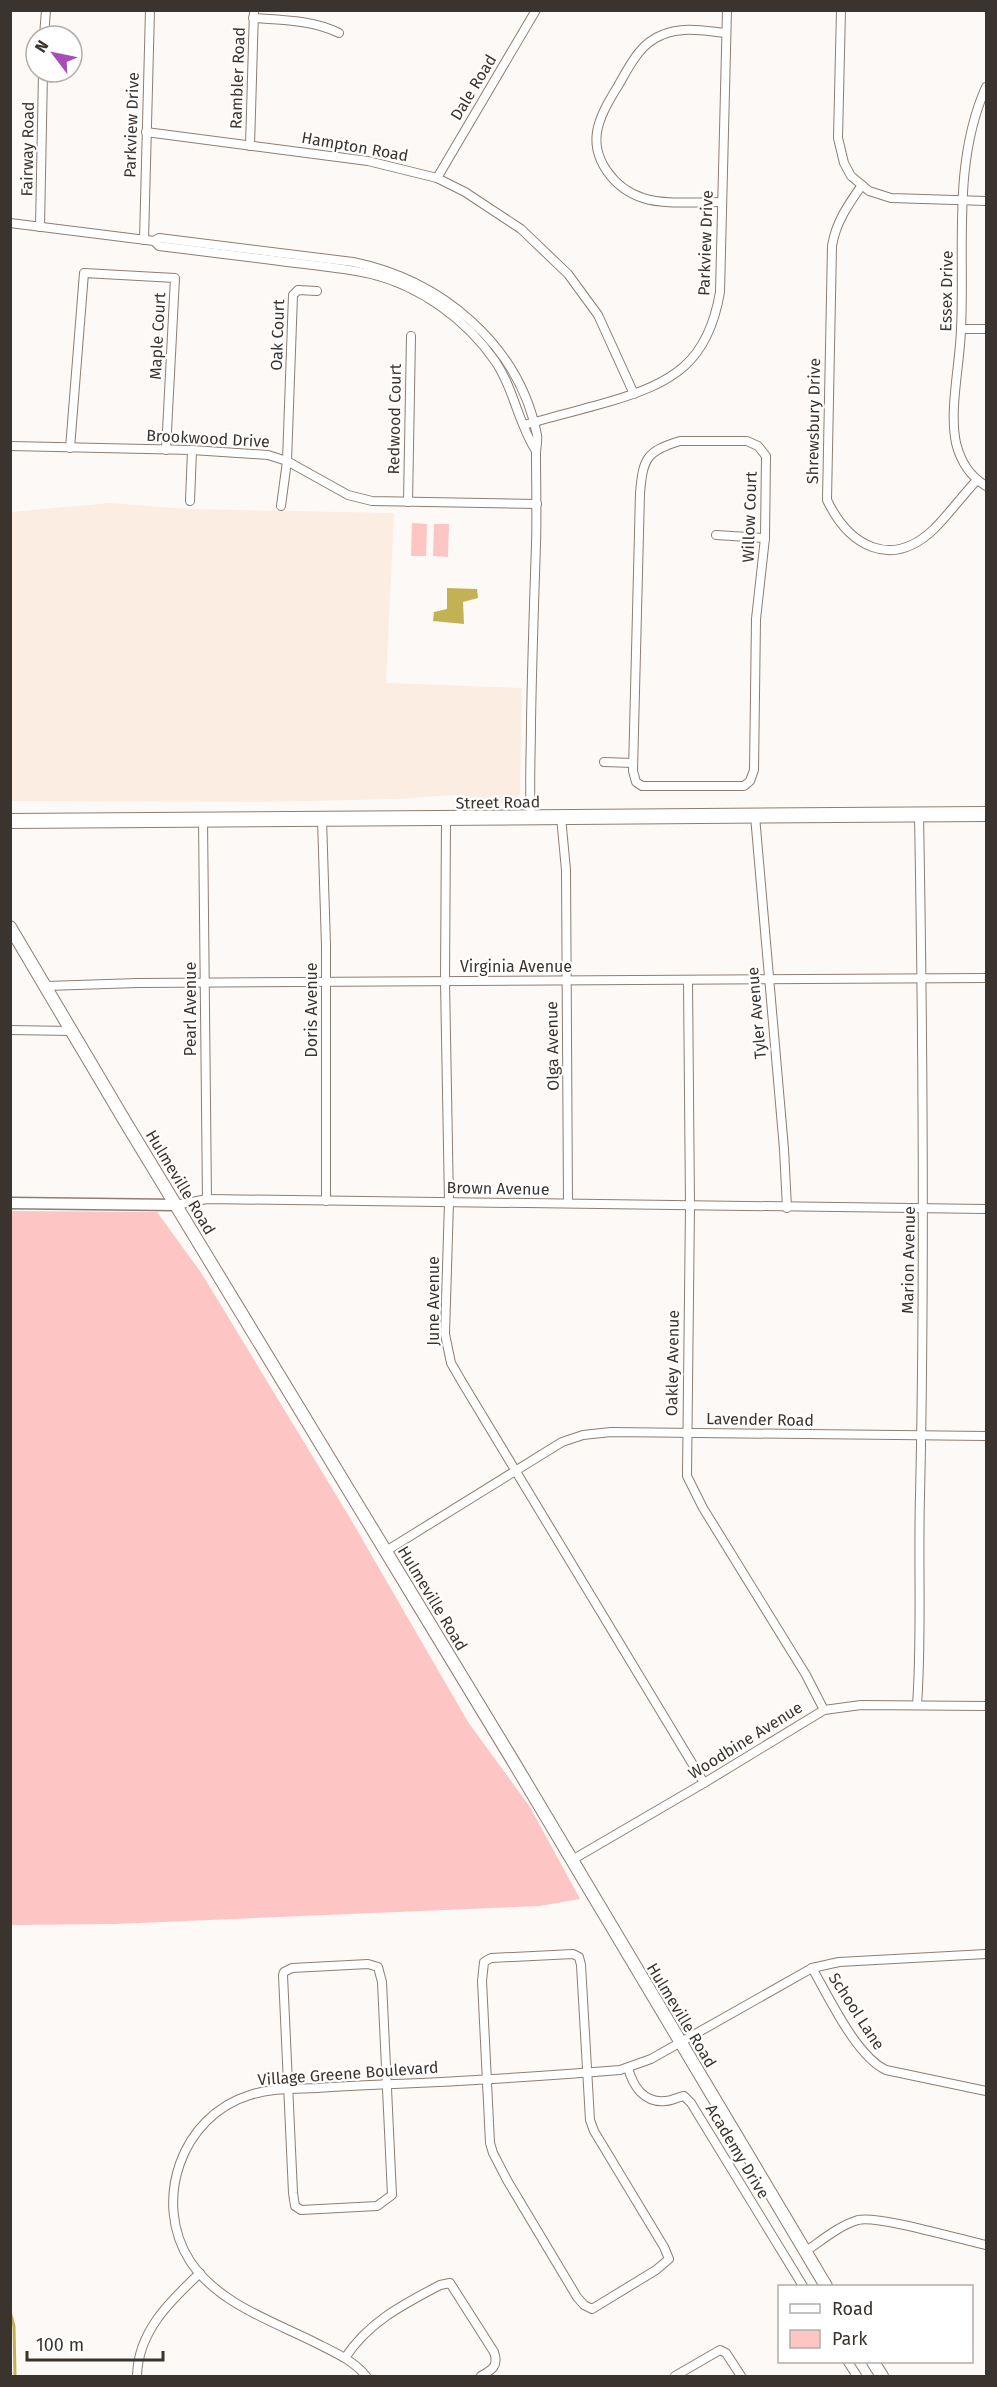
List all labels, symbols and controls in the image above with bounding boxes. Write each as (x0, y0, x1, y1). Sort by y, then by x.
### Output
north arrow (24, 24, 84, 84)
street label: Rambler Road (226, 27, 249, 129)
text: N (31, 37, 53, 56)
street label: Dale Road (446, 51, 500, 124)
street label: Parkview Drive (120, 72, 143, 178)
street label: Fairway Road (17, 101, 38, 197)
street label: Hampton Road (300, 128, 410, 165)
street label: Parkview Drive (694, 190, 717, 296)
street label: Essex Drive (936, 250, 957, 332)
street label: Maple Court (146, 292, 169, 380)
street label: Oak Court (267, 299, 288, 371)
street label: Shrewsbury Drive (803, 358, 824, 484)
street label: Redwood Court (384, 363, 405, 475)
street label: Brookwood Drive (146, 426, 270, 451)
street label: Willow Court (738, 471, 761, 563)
street label: Street Road (456, 792, 540, 813)
street label: Virginia Avenue (460, 957, 572, 976)
street label: Pearl Avenue (181, 962, 200, 1056)
street label: Doris Avenue (302, 962, 321, 1058)
street label: Tyler Avenue (743, 966, 770, 1060)
street label: Olga Avenue (542, 1001, 563, 1091)
street label: Hulmeville Road (142, 1126, 219, 1238)
street label: Brown Avenue (446, 1178, 550, 1199)
street label: Marion Avenue (898, 1206, 919, 1314)
street label: June Avenue (424, 1256, 443, 1346)
street label: Oakley Avenue (662, 1310, 683, 1416)
street label: Lavender Road (706, 1409, 814, 1430)
street label: Hulmeville Road (394, 1542, 471, 1654)
street label: Woodbine Avenue (685, 1698, 806, 1783)
street label: Hulmeville Road (643, 1959, 720, 2071)
street label: School Lane (825, 1969, 889, 2053)
street label: Village Greene Boulevard (257, 2058, 439, 2089)
street label: Academy Drive (702, 2101, 773, 2202)
legend (778, 2285, 973, 2363)
text: Road (832, 2298, 874, 2320)
scale bar (27, 2324, 164, 2362)
text: Park (832, 2328, 868, 2350)
text: 100 m (36, 2334, 84, 2356)

